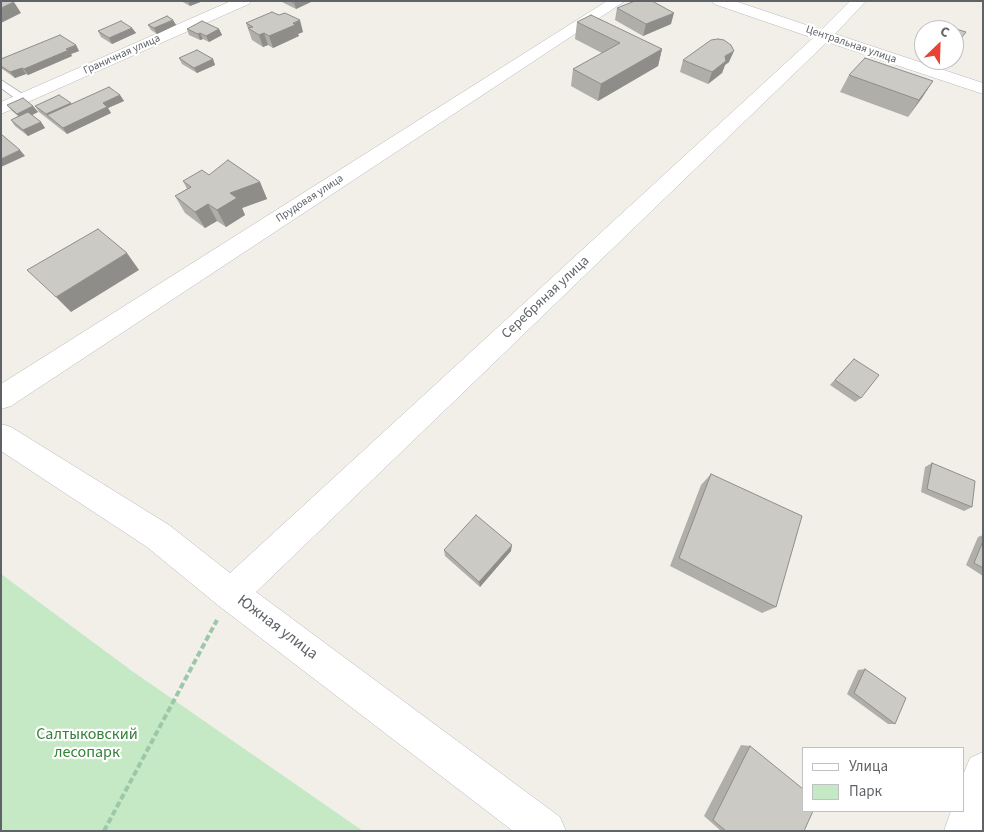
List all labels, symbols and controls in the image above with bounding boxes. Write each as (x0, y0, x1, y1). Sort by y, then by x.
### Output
north arrow (914, 20, 964, 70)
text: С (937, 21, 952, 43)
street label: Центральная улица (804, 23, 898, 67)
street label: Граничная улица (82, 32, 162, 78)
street label: Прудовая улица (274, 172, 346, 226)
street label: Серебряная улица (499, 253, 593, 343)
street label: Южная улица (233, 591, 321, 665)
park label: Салтыковский лесопарк (36, 725, 138, 763)
legend (802, 747, 964, 812)
text: Улица (849, 756, 888, 777)
text: Парк (849, 781, 882, 802)

